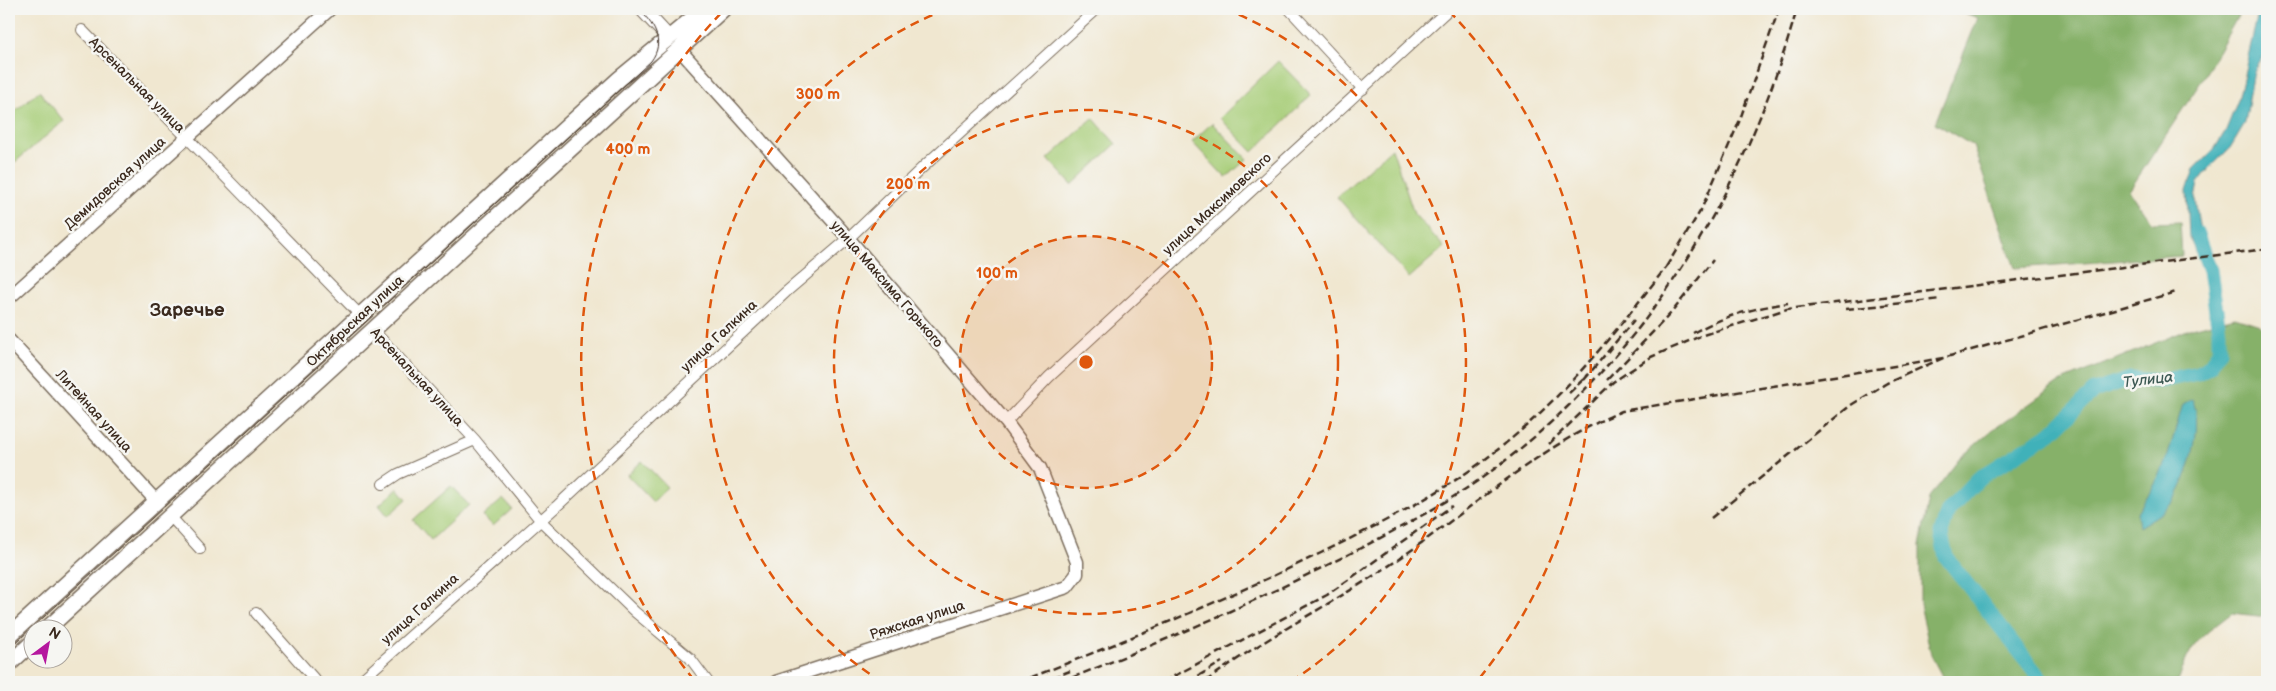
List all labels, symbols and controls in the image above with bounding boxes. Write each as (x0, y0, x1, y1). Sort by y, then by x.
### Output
street label: Арсенальная улица (85, 33, 189, 137)
text: 300 m (796, 85, 840, 104)
street label: Демидовская улица (61, 133, 170, 233)
text: 400 m (606, 140, 650, 159)
street label: улица Максимовского (1159, 149, 1275, 259)
text: 200 m (886, 175, 930, 194)
street label: улица Максима Горького (827, 217, 947, 351)
text: 100 m (976, 264, 1018, 283)
street label: Октябрьская улица (303, 271, 408, 371)
street label: улица Галкина (677, 296, 761, 376)
district label: Заречье (149, 299, 225, 322)
street label: Арсенальная улица (366, 323, 468, 430)
centre of rings (1077, 353, 1095, 371)
street label: Литейная улица (52, 365, 136, 456)
water label: Тулица (2122, 367, 2174, 392)
street label: улица Галкина (378, 569, 463, 648)
street label: Ряжская улица (867, 596, 967, 643)
north arrow (22, 618, 72, 668)
text: N (46, 623, 64, 643)

